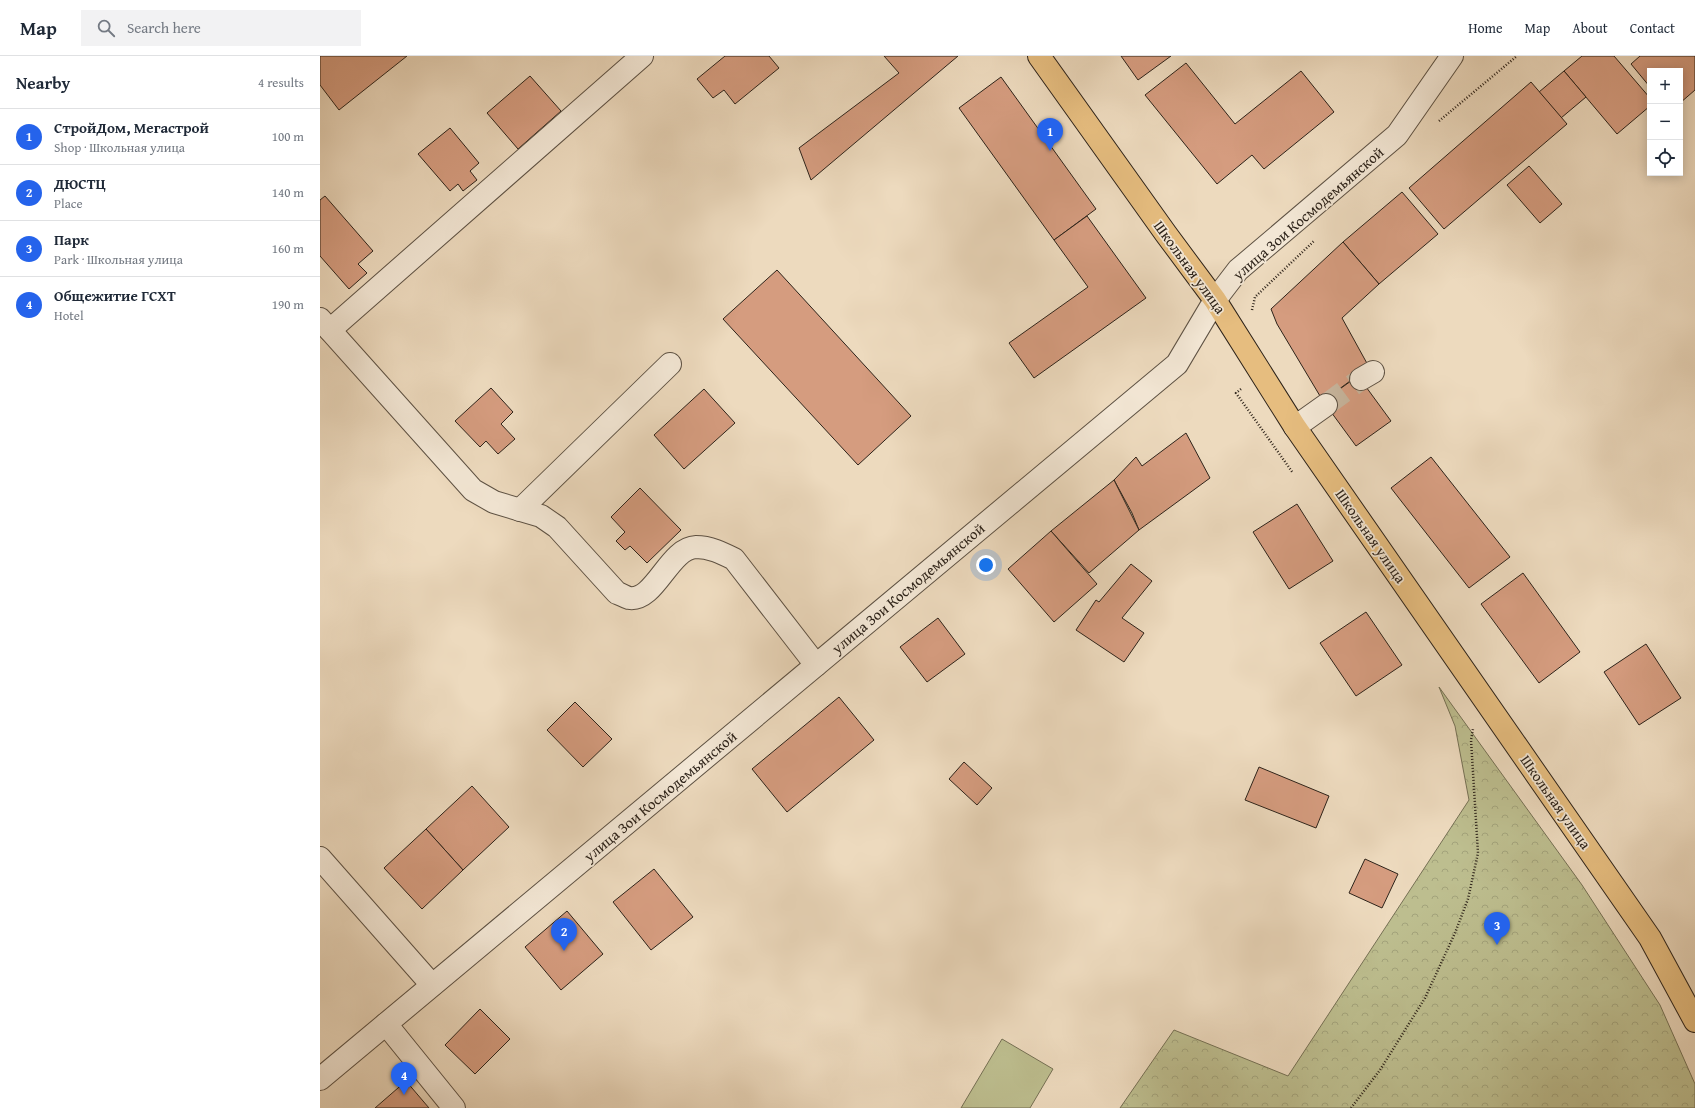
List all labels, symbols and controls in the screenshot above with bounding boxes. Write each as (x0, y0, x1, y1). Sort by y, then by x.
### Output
search box (81, 10, 361, 46)
text: Map (20, 14, 57, 42)
icon: search (95, 17, 117, 39)
text: Search here (127, 17, 201, 38)
text: Home (1468, 18, 1503, 38)
text: Map (1525, 18, 1550, 38)
text: About (1572, 18, 1608, 38)
text: Contact (1630, 18, 1675, 38)
map controls (1647, 68, 1683, 176)
button: + (1647, 68, 1683, 104)
text: Nearby (16, 70, 70, 95)
text: 4 results (258, 73, 304, 92)
button: − (1647, 104, 1683, 140)
text: СтройДом, Мегастрой (54, 117, 209, 138)
pin: 1 (1037, 118, 1063, 151)
text: 1 (26, 127, 32, 146)
text: 100 m (272, 127, 304, 146)
text: Shop · Школьная улица (54, 138, 185, 157)
button: locate (1647, 140, 1683, 176)
street label: улица Зои Космодемьянской (1227, 141, 1388, 285)
text: ДЮСТЦ (54, 173, 106, 194)
text: 2 (26, 183, 32, 202)
text: 140 m (272, 183, 304, 202)
text: Place (54, 194, 83, 213)
street label: Школьная улица (1149, 216, 1232, 319)
text: Парк (54, 229, 89, 250)
text: 3 (26, 239, 32, 258)
text: 160 m (272, 239, 304, 258)
text: Park · Школьная улица (54, 250, 183, 269)
text: Общежитие ГСХТ (54, 285, 176, 306)
text: 4 (26, 295, 32, 314)
text: 190 m (272, 295, 304, 314)
text: Hotel (54, 306, 84, 325)
street label: Школьная улица (1331, 485, 1412, 588)
street label: улица Зои Космодемьянской (826, 518, 989, 659)
your location (976, 555, 996, 575)
street label: улица Зои Космодемьянской (578, 726, 741, 867)
street label: Школьная улица (1516, 751, 1597, 854)
pin: 3 (1484, 912, 1510, 945)
pin: 2 (551, 918, 577, 951)
pin: 4 (391, 1062, 417, 1095)

